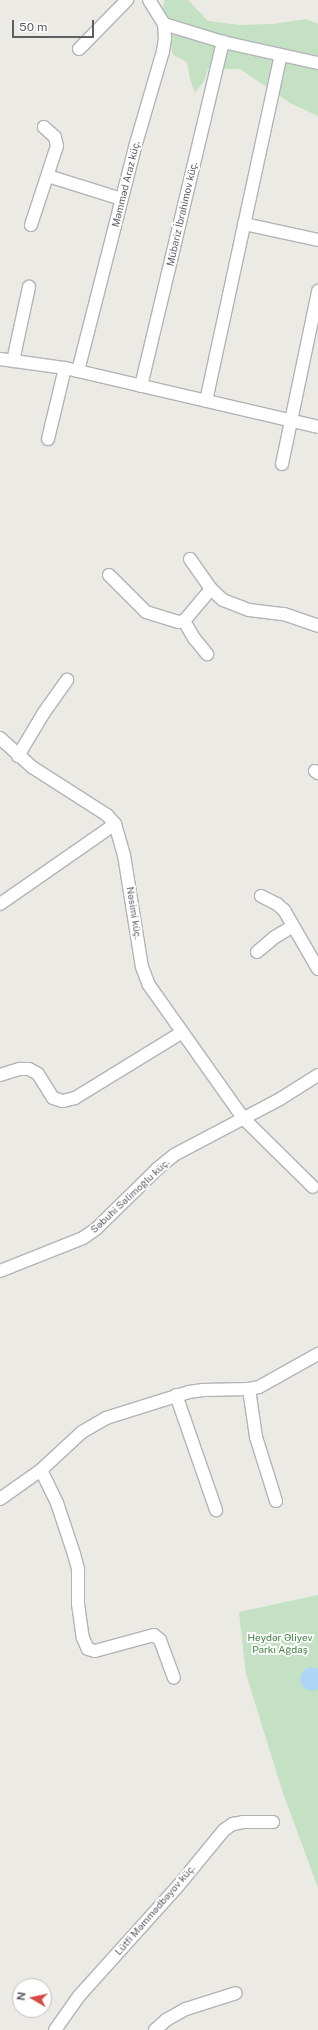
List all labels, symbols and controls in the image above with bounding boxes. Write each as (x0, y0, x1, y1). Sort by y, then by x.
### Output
scale bar (14, 12, 96, 38)
text: 50 m (19, 20, 47, 34)
street label: Məmməd Araz küç. (109, 140, 143, 228)
street label: Mübariz İbrahimov küç. (164, 161, 200, 267)
street label: Nəsimi küç. (124, 886, 144, 940)
street label: Səbuhi Səlimoğlu küç. (88, 1156, 172, 1236)
park label: Heydər Əliyev Parkı Ağdaş (248, 1631, 312, 1654)
street label: Lütfi Məmmədbəyov küç. (112, 1862, 198, 1958)
north arrow (12, 1978, 52, 2018)
text: N (15, 1991, 28, 2001)

